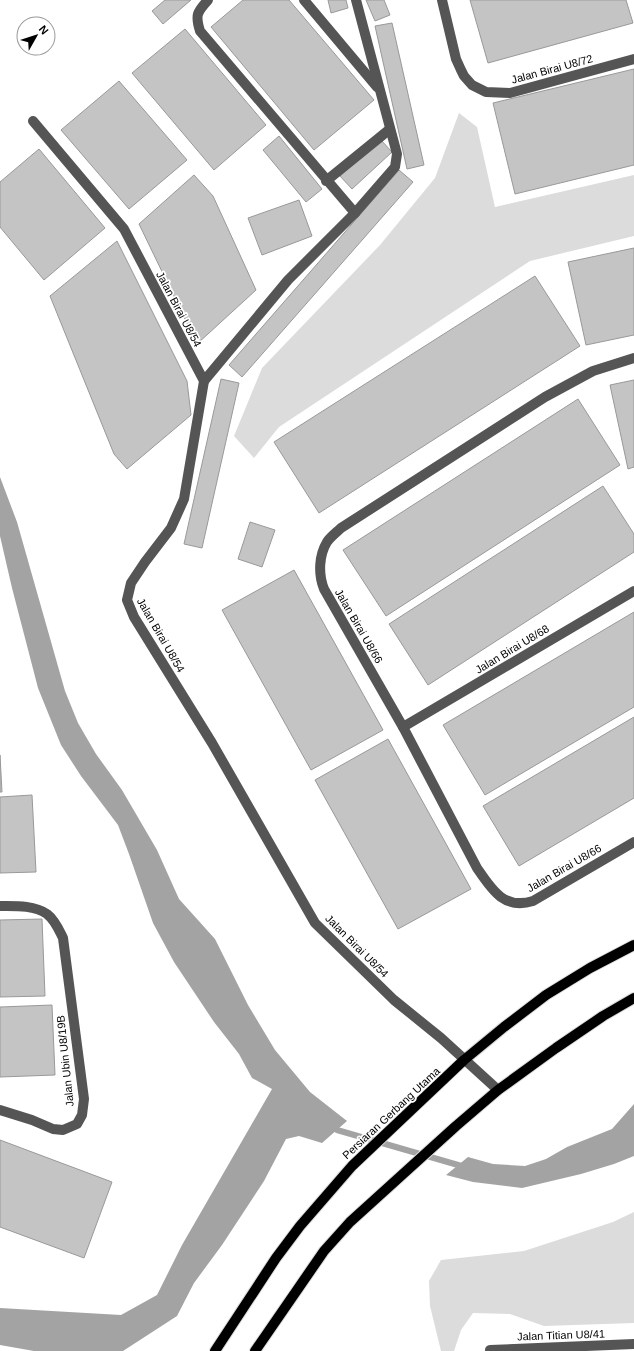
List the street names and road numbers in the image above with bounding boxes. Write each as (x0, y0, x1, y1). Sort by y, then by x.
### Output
street label: Jalan Birai U8/72 (510, 52, 594, 86)
street label: Jalan Birai U8/54 (154, 269, 204, 349)
street label: Jalan Birai U8/66 (333, 587, 385, 665)
street label: Jalan Birai U8/54 (135, 596, 187, 674)
street label: Jalan Birai U8/68 (473, 622, 551, 676)
street label: Jalan Birai U8/66 (525, 842, 603, 894)
street label: Jalan Birai U8/54 (323, 912, 391, 980)
street label: Jalan Ubin U8/19B (54, 1015, 76, 1107)
street label: Persiaran Gerbang Utama (340, 1064, 443, 1161)
street label: Jalan Titian U8/41 (517, 1327, 605, 1343)

